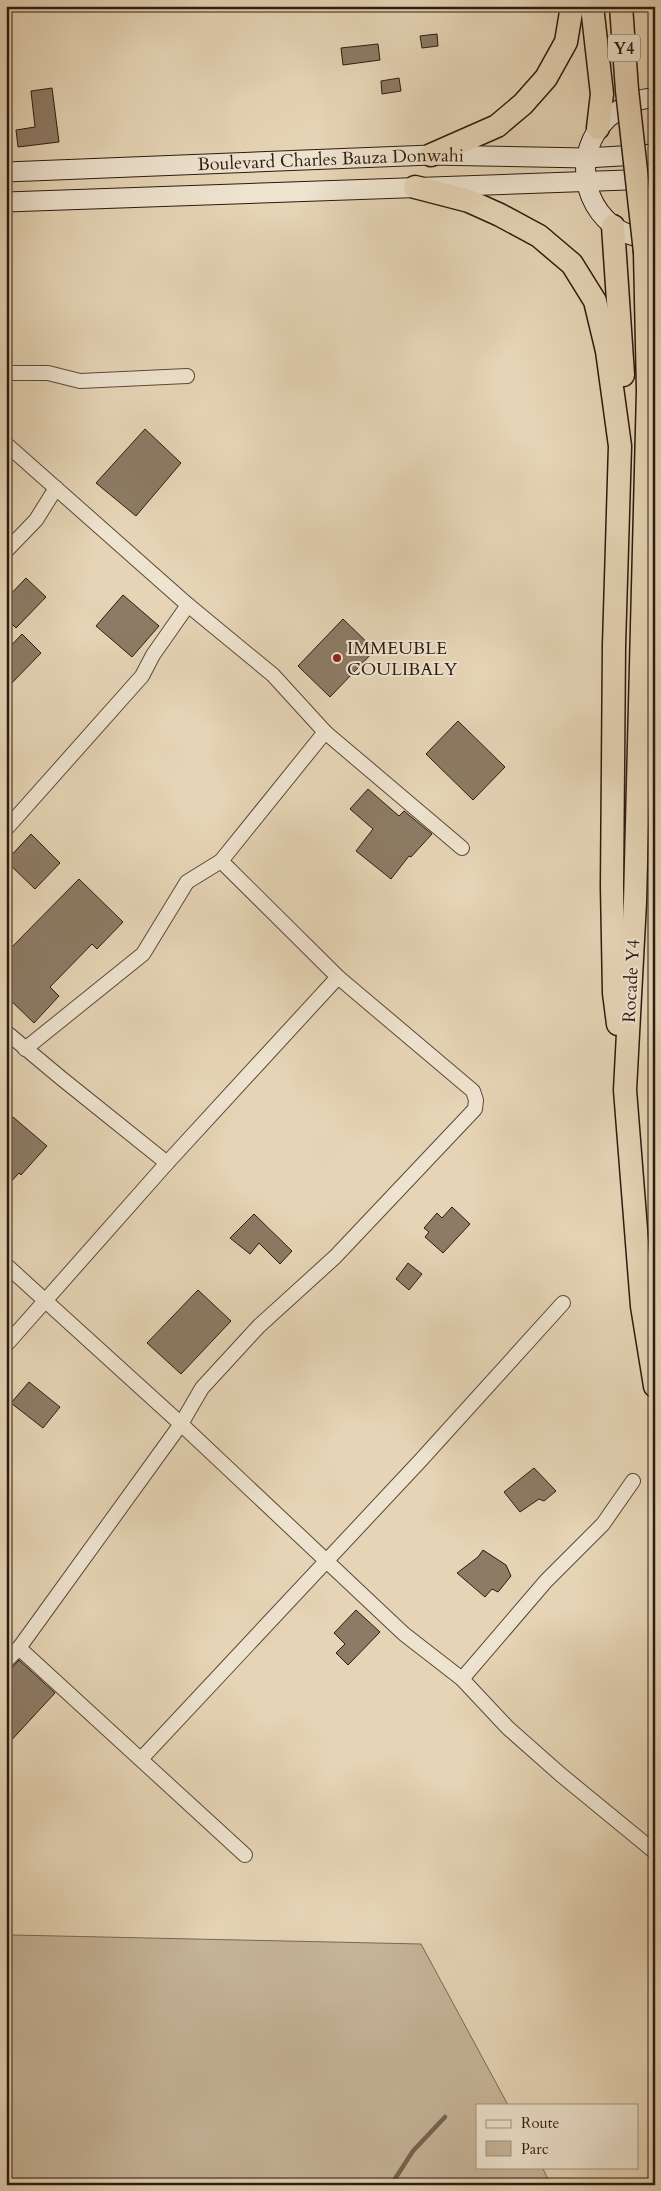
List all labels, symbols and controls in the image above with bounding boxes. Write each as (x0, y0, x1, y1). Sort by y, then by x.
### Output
road number: Y4 (608, 34, 640, 62)
street label: Boulevard Charles Bauza Donwahi (197, 143, 464, 177)
place label: IMMEUBLE COULIBALY (347, 636, 458, 682)
marker: IMMEUBLE COULIBALY (331, 652, 343, 664)
street label: Rocade Y4 (617, 939, 646, 1023)
legend (476, 2104, 638, 2168)
text: Route (521, 2113, 559, 2133)
text: Parc (521, 2139, 549, 2159)

